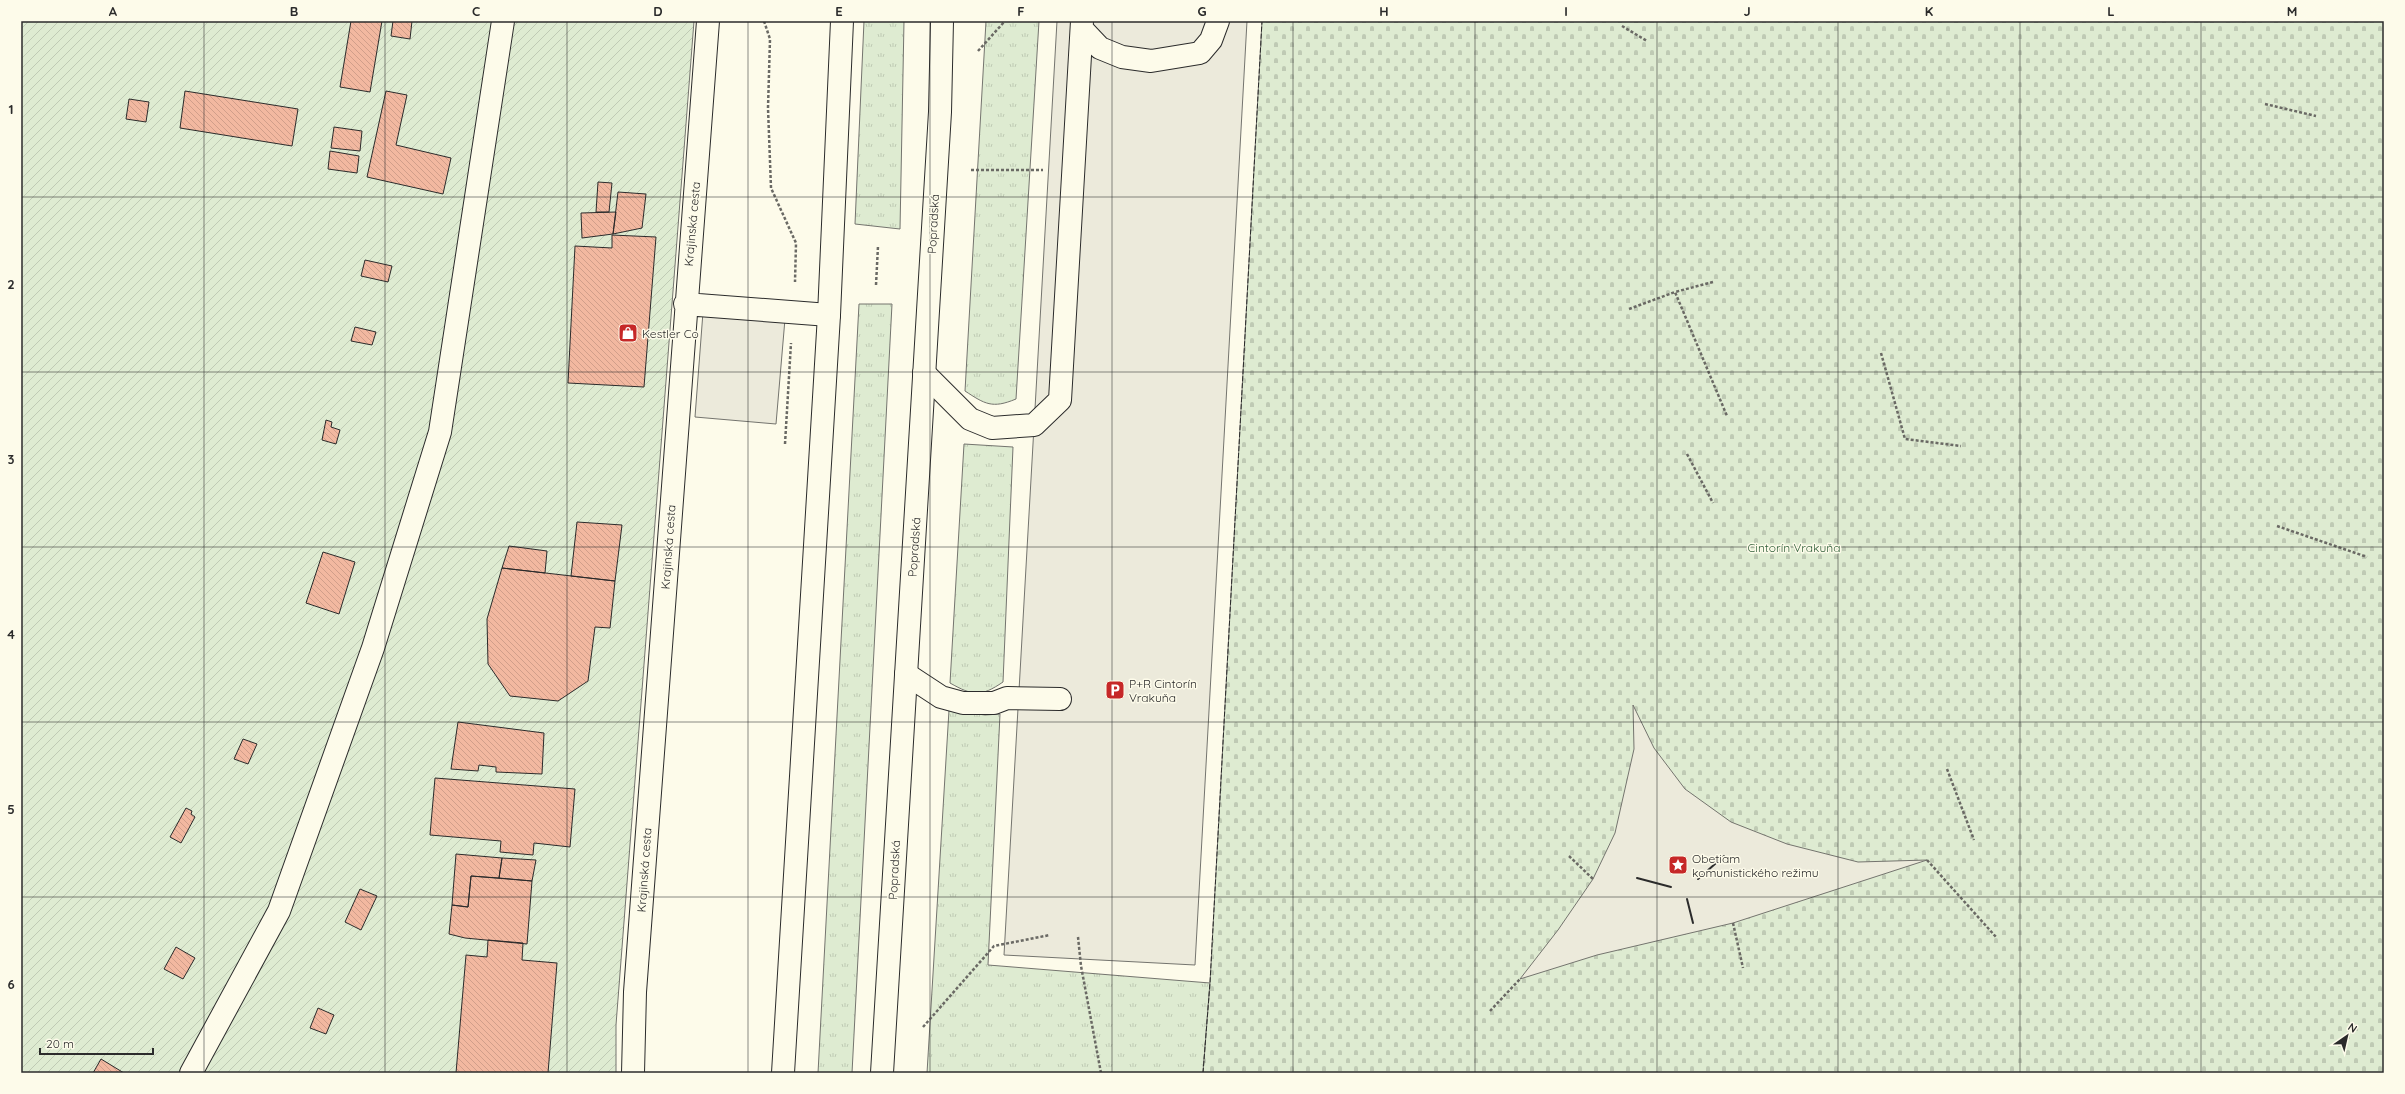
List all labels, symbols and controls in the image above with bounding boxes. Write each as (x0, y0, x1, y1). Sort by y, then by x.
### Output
text: A (109, 3, 118, 19)
text: B (290, 3, 298, 19)
text: C (472, 3, 480, 19)
text: D (653, 3, 663, 19)
text: E (835, 3, 843, 19)
text: F (1017, 3, 1025, 19)
text: G (1197, 3, 1207, 19)
text: H (1379, 3, 1389, 19)
text: I (1564, 3, 1568, 19)
text: J (1743, 3, 1751, 19)
text: K (1925, 3, 1934, 19)
text: L (2107, 3, 2115, 19)
text: M (2287, 3, 2297, 19)
text: 1 (8, 101, 14, 117)
street label: Krajinská cesta (681, 181, 703, 267)
street label: Popradská (924, 194, 942, 254)
text: 2 (7, 276, 15, 292)
shop icon: Kestler Co (617, 322, 639, 344)
place label: Kestler Co (642, 326, 699, 341)
text: 3 (8, 451, 15, 467)
street label: Krajinská cesta (658, 504, 678, 590)
street label: Popradská (904, 517, 924, 577)
park label: Cintorín Vrakuňa (1748, 540, 1840, 555)
text: 4 (7, 626, 15, 642)
place label: P+R Cintorín Vrakuňa (1129, 676, 1197, 705)
parking icon: P+R Cintorín Vrakuňa (1104, 679, 1126, 701)
text: 5 (7, 801, 15, 817)
street label: Krajinská cesta (634, 827, 654, 913)
street label: Popradská (885, 840, 903, 900)
place label: Obetiam komunistického režimu (1692, 851, 1819, 880)
place icon: Obetiam komunistického režimu (1667, 854, 1689, 876)
text: 6 (7, 976, 15, 992)
north arrow (2327, 1016, 2367, 1056)
text: N (2345, 1020, 2360, 1036)
scale bar (40, 1030, 153, 1056)
text: 20 m (46, 1036, 74, 1051)

